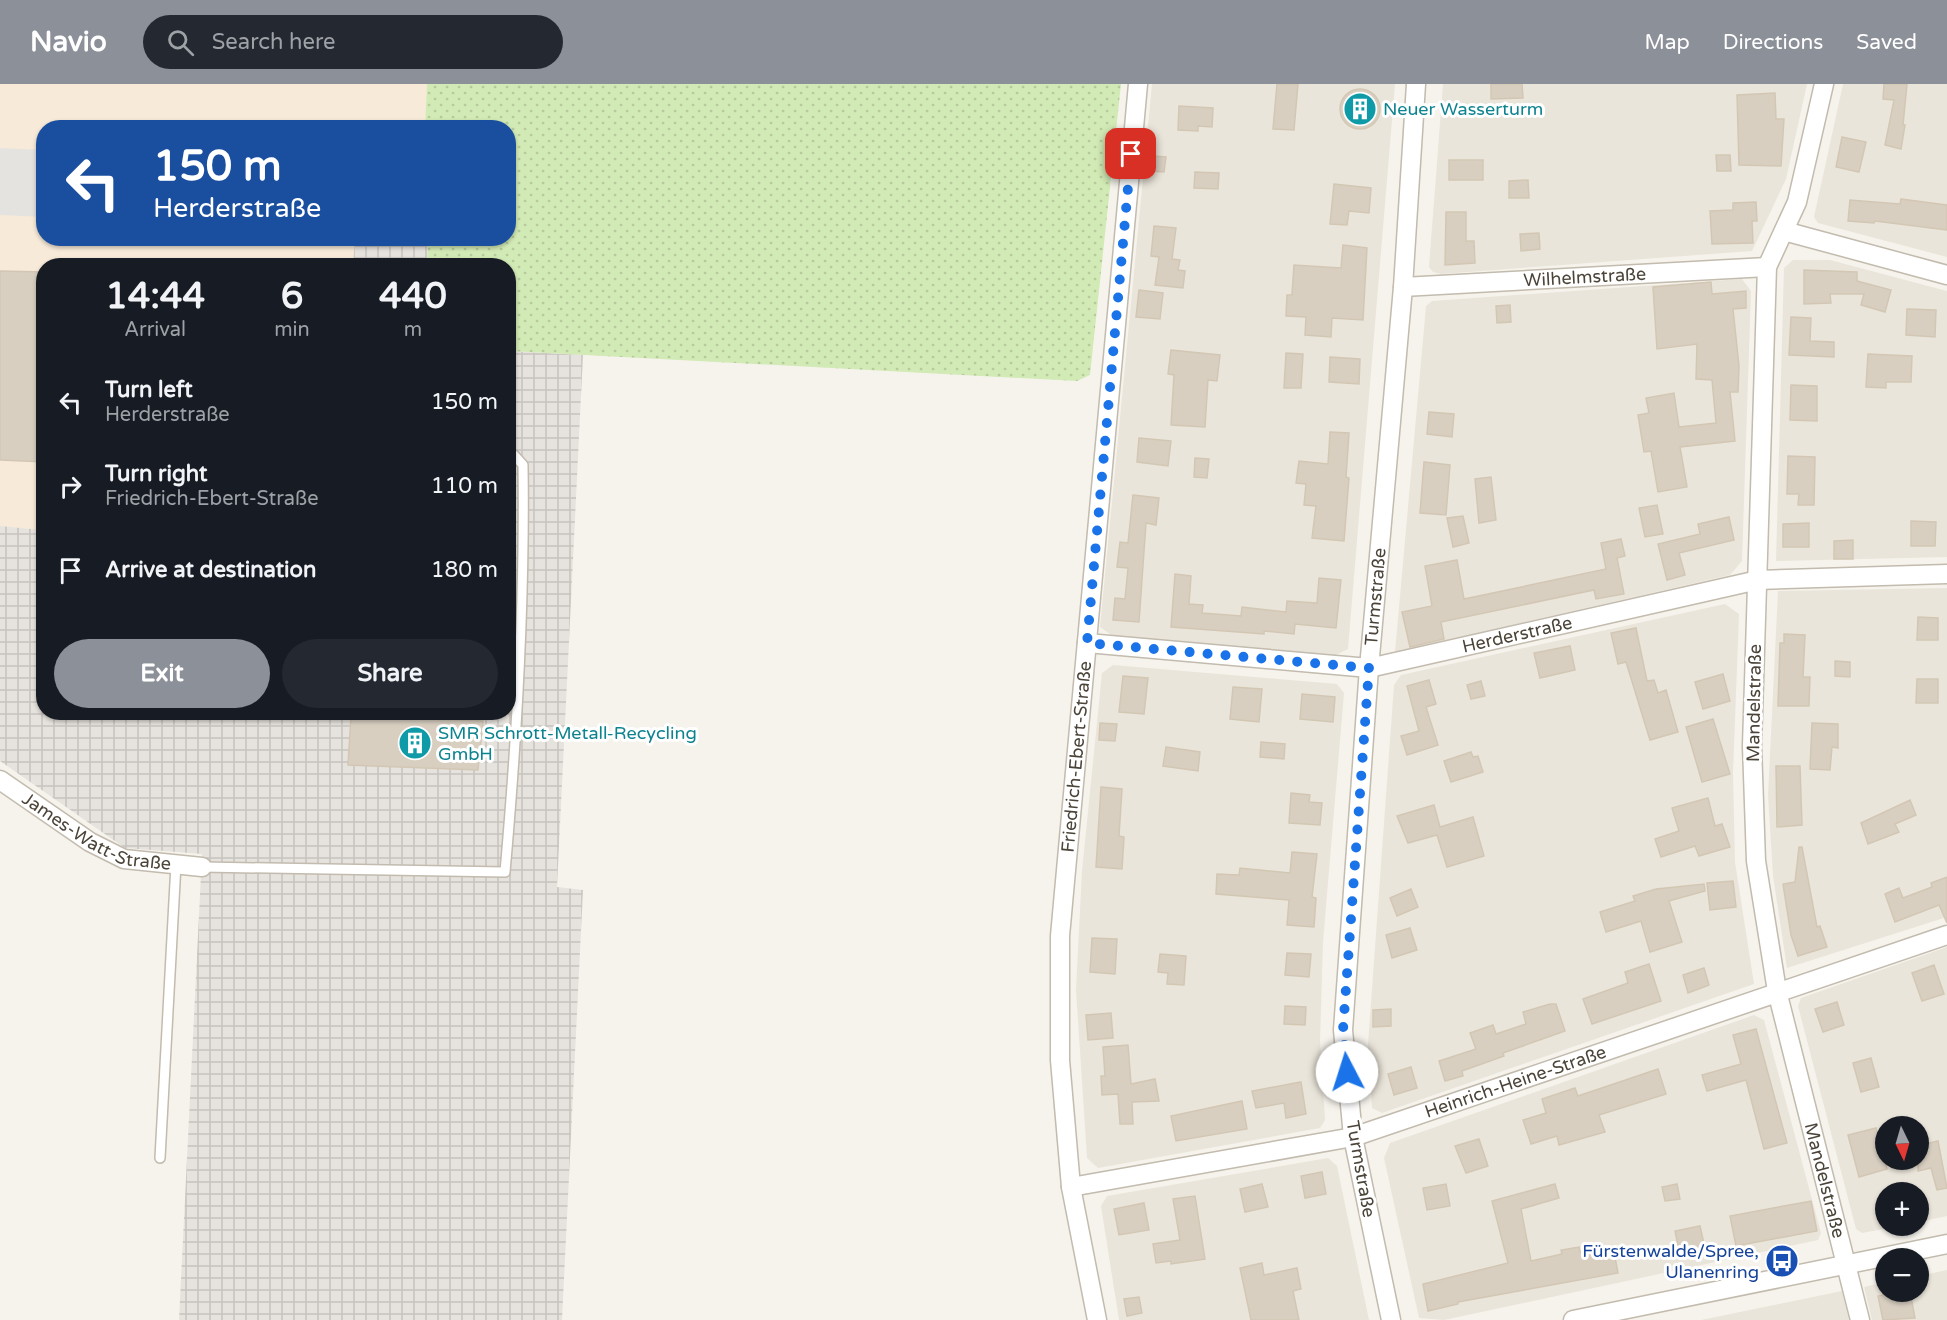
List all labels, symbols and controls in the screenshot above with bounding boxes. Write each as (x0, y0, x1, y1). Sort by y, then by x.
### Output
search box (143, 15, 563, 69)
text: Navio (30, 25, 107, 59)
icon: search (164, 26, 197, 59)
text: Search here (212, 29, 336, 55)
text: Map (1644, 30, 1690, 55)
text: Directions (1723, 30, 1823, 55)
text: Saved (1856, 30, 1917, 55)
building icon: Neuer Wasserturm (1342, 91, 1378, 127)
place label: Neuer Wasserturm (1383, 98, 1543, 120)
pin (1105, 128, 1156, 179)
icon: arrive (1114, 137, 1147, 170)
text: 150 m (153, 141, 282, 192)
icon: left (54, 144, 132, 222)
text: Herderstraße (153, 192, 321, 225)
street label: Wilhelmstraße (1523, 263, 1647, 291)
text: 14:44 (105, 275, 205, 318)
text: 6 (281, 275, 303, 318)
text: 440 (379, 275, 447, 318)
text: Arrival (124, 318, 186, 342)
text: min (274, 318, 310, 342)
text: m (404, 318, 422, 342)
text: Turn left (105, 377, 193, 403)
icon: left (54, 386, 87, 419)
text: 150 m (431, 389, 498, 415)
text: Herderstraße (105, 403, 230, 427)
text: Turn right (105, 461, 207, 487)
icon: right (54, 470, 87, 503)
text: 110 m (431, 473, 498, 499)
text: Friedrich-Ebert-Straße (105, 487, 319, 511)
street label: Turmstraße (1360, 547, 1391, 646)
icon: arrive (54, 554, 87, 587)
text: Arrive at destination (105, 557, 316, 583)
text: 180 m (431, 557, 498, 583)
street label: Herderstraße (1460, 611, 1574, 658)
button: Exit (54, 639, 270, 708)
button: Share (282, 639, 498, 708)
street label: Mandelstraße (1742, 644, 1766, 762)
street label: Friedrich-Ebert-Straße (1057, 660, 1096, 854)
place label: SMR Schrott-Metall-Recycling GmbH (438, 722, 697, 765)
building icon: SMR Schrott-Metall-Recycling GmbH (397, 725, 433, 761)
street label: James-Watt-Straße (18, 788, 172, 875)
position arrow (1315, 1040, 1379, 1104)
street label: Heinrich-Heine-Straße (1422, 1041, 1609, 1123)
north arrow (1875, 1116, 1929, 1170)
map controls (1875, 1116, 1929, 1302)
street label: Turmstraße (1342, 1119, 1380, 1219)
street label: Mandelstraße (1800, 1120, 1850, 1240)
button: + (1875, 1182, 1929, 1236)
place label: Fürstenwalde/Spree, Ulanenring (1582, 1240, 1759, 1283)
bus stop icon: Fürstenwalde/Spree, Ulanenring (1764, 1243, 1800, 1279)
button: − (1875, 1248, 1929, 1302)

